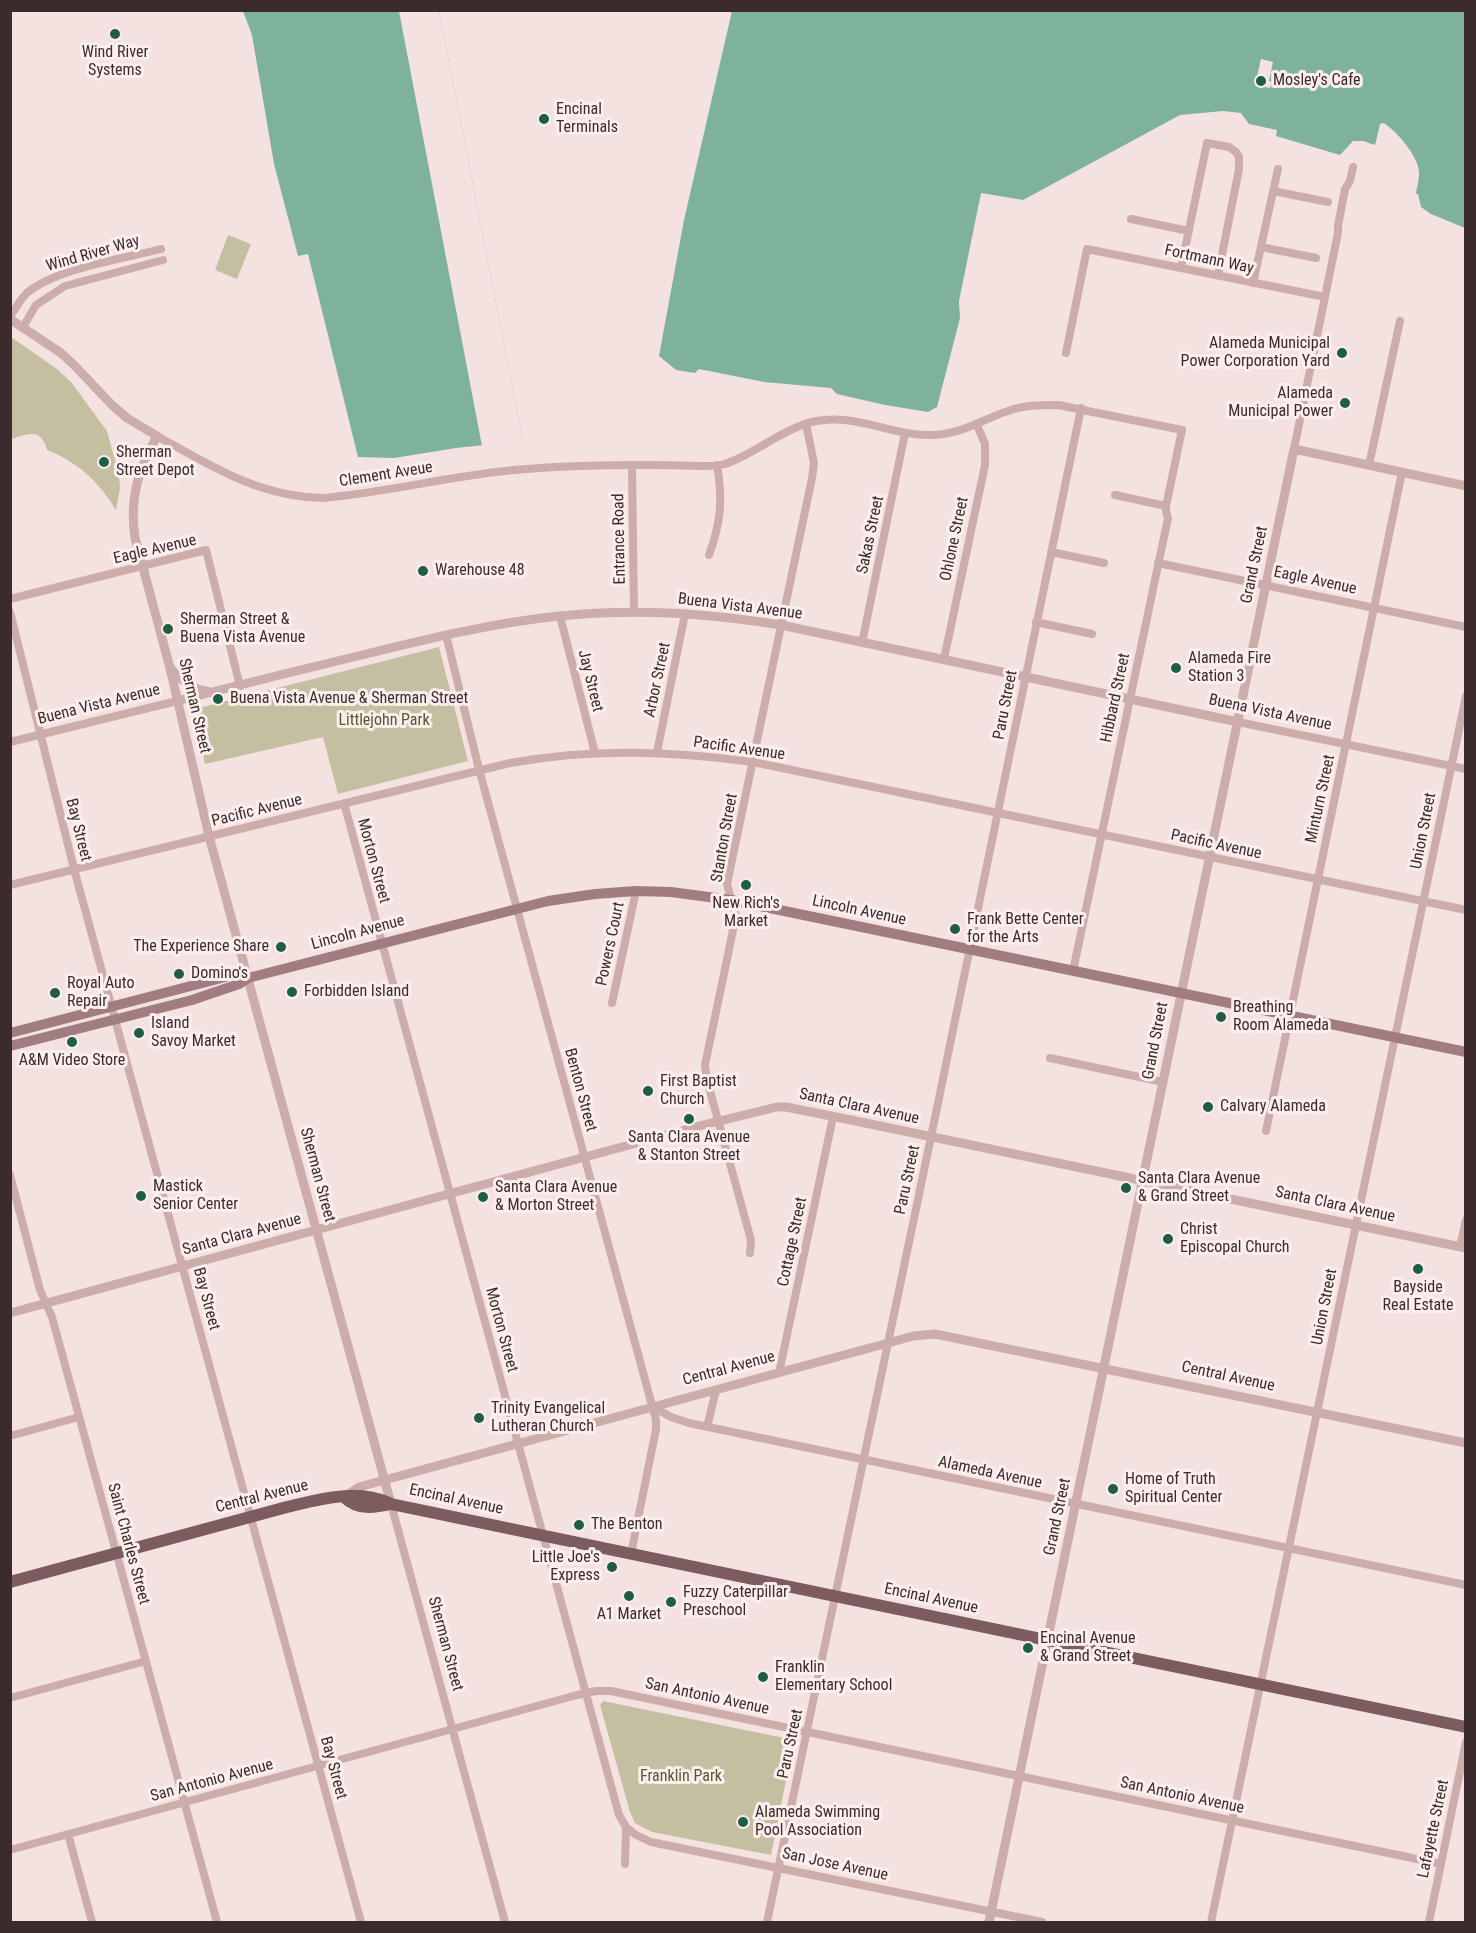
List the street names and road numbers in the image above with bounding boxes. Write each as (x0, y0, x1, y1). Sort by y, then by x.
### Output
street label: Wind River Way (44, 231, 142, 277)
street label: Fortmann Way (1163, 241, 1255, 279)
street label: Clement Aveue (338, 458, 434, 492)
street label: Entrance Road (610, 493, 630, 585)
street label: Sakas Street (853, 494, 889, 576)
street label: Ohlone Street (937, 495, 973, 583)
street label: Grand Street (1237, 525, 1273, 605)
street label: Eagle Avenue (112, 531, 198, 569)
street label: Eagle Avenue (1272, 563, 1358, 599)
street label: Buena Vista Avenue (677, 590, 803, 624)
street label: Arbor Street (641, 641, 675, 719)
street label: Jay Street (573, 648, 607, 714)
street label: Hibbard Street (1097, 652, 1135, 744)
street label: Sherman Street (174, 657, 214, 755)
street label: Paru Street (990, 669, 1022, 741)
street label: Buena Vista Avenue (36, 681, 162, 729)
street label: Buena Vista Avenue (1207, 691, 1333, 735)
street label: Pacific Avenue (692, 733, 786, 765)
street label: Minturn Street (1302, 753, 1340, 845)
street label: Pacific Avenue (210, 790, 304, 832)
street label: Union Street (1407, 791, 1441, 871)
street label: Stanton Street (708, 792, 742, 884)
street label: Bay Street (61, 797, 95, 863)
street label: Morton Street (352, 817, 394, 905)
street label: Pacific Avenue (1169, 826, 1263, 864)
street label: Lincoln Avenue (810, 892, 908, 930)
street label: Powers Court (593, 900, 629, 988)
street label: Lincoln Avenue (309, 911, 407, 955)
street label: Grand Street (1139, 1001, 1173, 1081)
street label: Benton Street (560, 1046, 600, 1134)
street label: Santa Clara Avenue (797, 1085, 921, 1129)
street label: Sherman Street (295, 1126, 339, 1224)
street label: Paru Street (891, 1144, 925, 1216)
street label: Santa Clara Avenue (1273, 1183, 1397, 1227)
street label: Cottage Street (774, 1196, 812, 1288)
street label: Santa Clara Avenue (181, 1210, 303, 1260)
street label: Bay Street (188, 1266, 224, 1332)
street label: Union Street (1308, 1267, 1342, 1347)
street label: Morton Street (480, 1286, 522, 1374)
street label: Central Avenue (681, 1347, 777, 1391)
street label: Central Avenue (1180, 1358, 1276, 1396)
street label: Alameda Avenue (936, 1453, 1044, 1493)
street label: Central Avenue (214, 1476, 310, 1518)
street label: Grand Street (1040, 1477, 1076, 1557)
street label: Saint Charles Street (103, 1481, 153, 1607)
street label: Encinal Avenue (407, 1481, 505, 1519)
street label: Encinal Avenue (882, 1580, 980, 1618)
street label: Sherman Street (423, 1595, 467, 1693)
street label: San Antonio Avenue (643, 1674, 771, 1720)
street label: Paru Street (774, 1708, 808, 1780)
street label: Bay Street (315, 1735, 351, 1801)
street label: San Antonio Avenue (149, 1755, 275, 1807)
street label: San Antonio Avenue (1118, 1773, 1246, 1819)
street label: Lafayette Street (1414, 1778, 1454, 1880)
street label: San Jose Avenue (780, 1844, 890, 1886)

